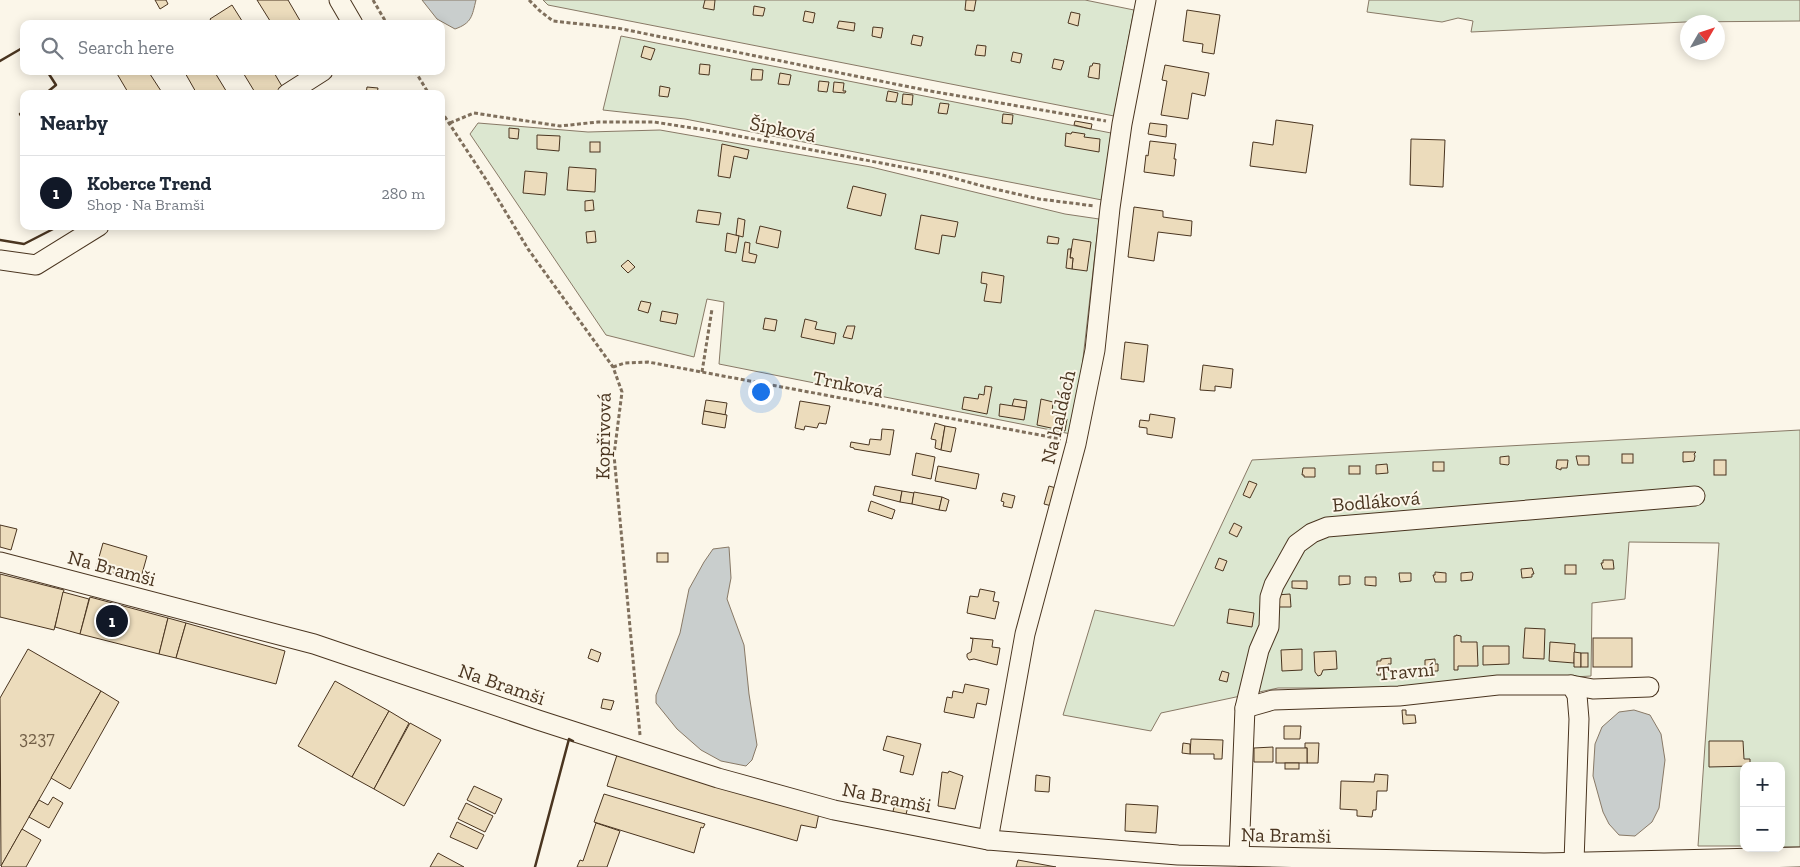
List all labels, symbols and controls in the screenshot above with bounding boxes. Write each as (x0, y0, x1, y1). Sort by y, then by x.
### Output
north arrow (1680, 15, 1725, 60)
search box (20, 20, 445, 75)
icon: search (38, 34, 66, 62)
text: Search here (78, 36, 174, 59)
text: Nearby (40, 110, 108, 135)
street label: Šípková (748, 111, 819, 147)
text: Koberce Trend (87, 172, 211, 195)
text: 1 (53, 184, 59, 203)
text: 280 m (381, 184, 425, 203)
text: Shop · Na Bramši (87, 195, 204, 214)
street label: Trnková (810, 365, 886, 403)
street label: Na haldách (1036, 367, 1081, 466)
your location (748, 379, 774, 405)
street label: Kopřivová (590, 392, 616, 480)
street label: Bodláková (1331, 485, 1421, 517)
street label: Na Bramši (65, 545, 159, 591)
pin: 1 (96, 602, 128, 640)
street label: Travní (1377, 657, 1436, 685)
street label: Na Bramši (455, 658, 549, 710)
house number: 3237 (19, 727, 55, 749)
map controls (1740, 762, 1785, 852)
button: + (1740, 762, 1785, 807)
street label: Na Bramši (840, 777, 934, 817)
button: − (1740, 807, 1785, 852)
street label: Na Bramši (1241, 822, 1332, 848)

